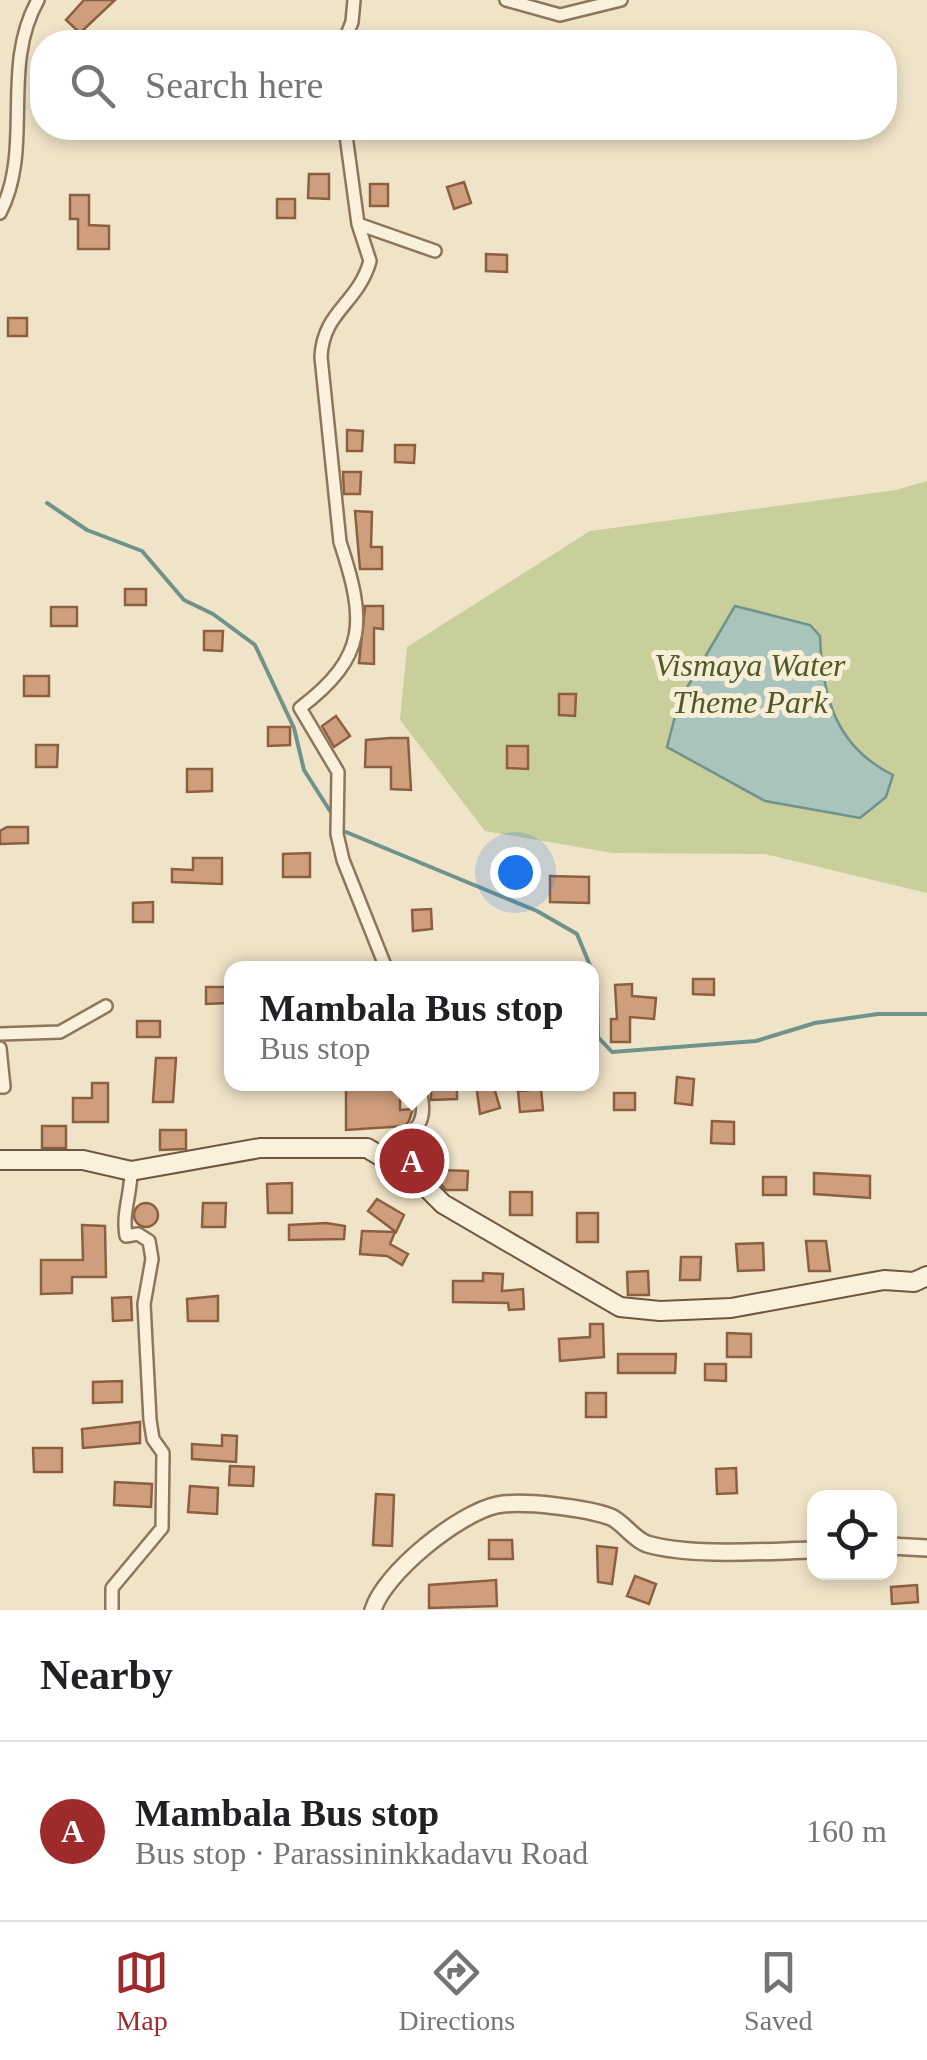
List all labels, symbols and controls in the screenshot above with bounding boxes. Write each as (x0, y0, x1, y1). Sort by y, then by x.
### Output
search box (30, 30, 897, 140)
icon: search (65, 58, 120, 113)
text: Search here (145, 64, 323, 106)
park label: Vismaya Water Theme Park (654, 647, 846, 720)
your location (490, 847, 541, 898)
popup (224, 961, 599, 1091)
text: Mambala Bus stop (259, 987, 564, 1029)
text: Bus stop (259, 1030, 371, 1066)
pin: A (380, 1124, 444, 1198)
map controls (807, 1490, 897, 1580)
button: locate (807, 1490, 897, 1580)
text: Nearby (40, 1652, 173, 1698)
text: Mambala Bus stop (135, 1792, 439, 1834)
text: A (61, 1813, 84, 1849)
text: 160 m (806, 1813, 887, 1849)
text: Bus stop · Parassininkkadavu Road (135, 1835, 588, 1871)
tab: Map (114, 1945, 169, 2037)
tab: Directions (398, 1945, 515, 2037)
tab: Saved (744, 1945, 813, 2037)

